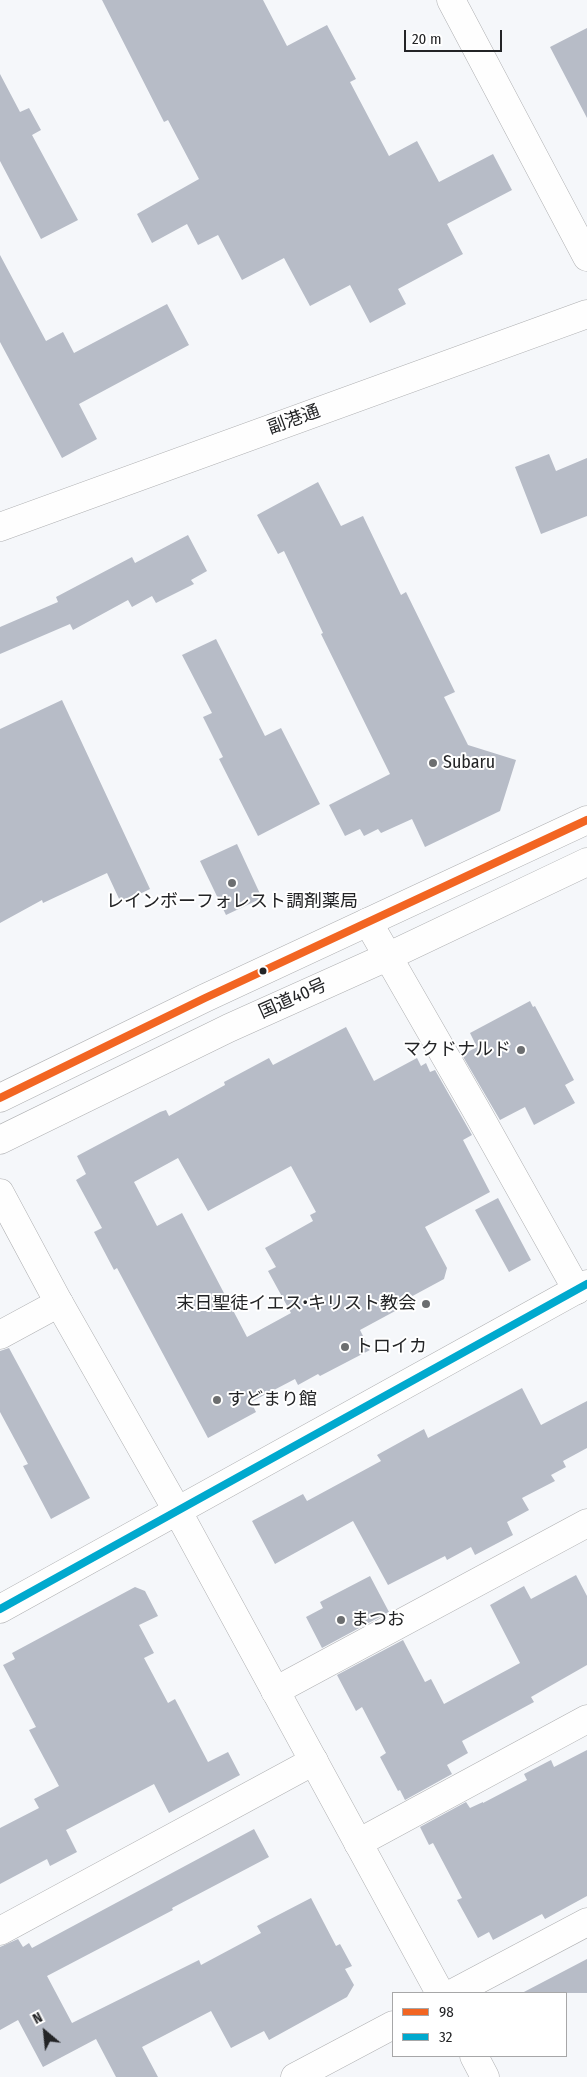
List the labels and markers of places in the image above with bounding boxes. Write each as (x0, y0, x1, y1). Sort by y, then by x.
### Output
place label: Subaru (443, 752, 495, 774)
marker: Subaru (427, 757, 439, 769)
marker: レインボーフォレスト調剤薬局 (226, 877, 238, 889)
place label: レインボーフォレスト調剤薬局 (106, 891, 358, 913)
unlabelled marker (258, 966, 268, 976)
place label: マクドナルド (403, 1039, 511, 1061)
marker: マクドナルド (515, 1044, 527, 1056)
place label: 末日聖徒イエス•キリスト教会 (177, 1293, 416, 1315)
marker: 末日聖徒イエス•キリスト教会 (420, 1298, 432, 1310)
place label: トロイカ (355, 1336, 427, 1358)
marker: トロイカ (339, 1341, 351, 1353)
place label: すどまり館 (227, 1389, 317, 1411)
marker: すどまり館 (211, 1394, 223, 1406)
place label: まつお (351, 1609, 405, 1631)
marker: まつお (335, 1614, 347, 1626)

